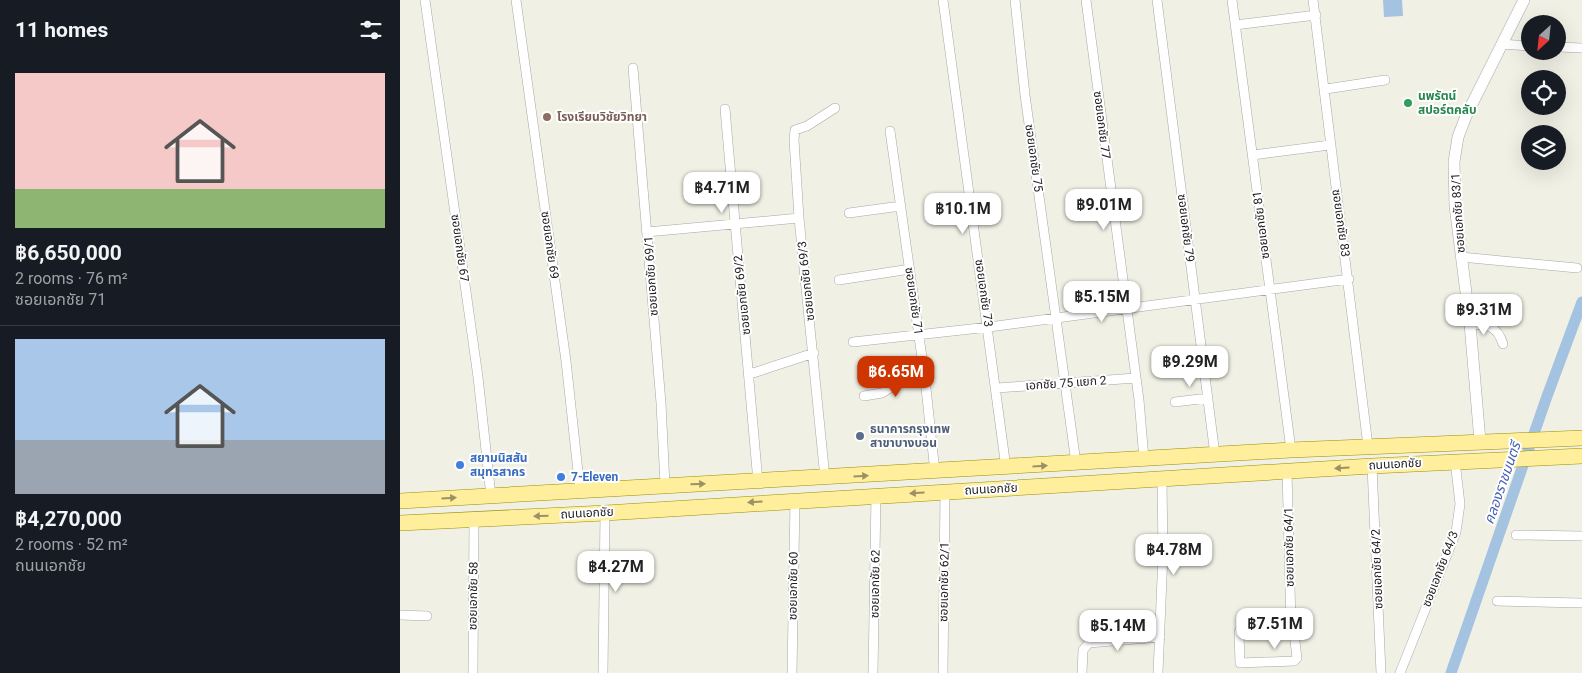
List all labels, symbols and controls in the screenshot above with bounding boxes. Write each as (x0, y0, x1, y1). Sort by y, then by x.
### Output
north arrow (1521, 15, 1566, 60)
map controls (1521, 15, 1566, 170)
icon: filters (357, 16, 385, 44)
text: 11 homes (15, 18, 108, 42)
button: locate (1521, 70, 1566, 115)
place label: นพรัตน์ สปอร์ตคลับ (1418, 89, 1477, 117)
street label: ซอยเอกชัย 77 (1091, 90, 1113, 160)
marker: นพรัตน์ สปอร์ตคลับ (1402, 97, 1414, 109)
icon: home (155, 106, 245, 196)
place label: โรงเรียนวิชัยวิทยา (557, 110, 647, 124)
marker: โรงเรียนวิชัยวิทยา (541, 111, 553, 123)
street label: ซอยเอกชัย 75 (1022, 123, 1046, 193)
button: layers (1521, 125, 1566, 170)
pin: ฿4.71M (681, 172, 763, 214)
street label: ซอยเอกชัย 83/1 (1448, 173, 1468, 253)
text: ฿4.71M (694, 178, 750, 197)
pin: ฿9.01M (1063, 188, 1145, 231)
street label: ซอยเอกชัย 83 (1329, 188, 1353, 258)
street label: ซอยเอกชัย 81 (1250, 190, 1272, 260)
pin: ฿10.1M (922, 192, 1004, 235)
street label: ซอยเอกชัย 79 (1175, 193, 1197, 263)
text: ฿9.01M (1076, 195, 1132, 214)
text: ฿10.1M (935, 199, 991, 218)
street label: ซอยเอกชัย 69 (538, 210, 562, 280)
street label: ซอยเอกชัย 67 (448, 213, 472, 283)
street label: ซอยเอกชัย 69/1 (641, 236, 661, 316)
street label: ซอยเอกชัย 69/3 (795, 240, 817, 322)
text: ฿6,650,000 (15, 241, 122, 265)
street label: ซอยเอกชัย 69/2 (731, 254, 753, 336)
street label: ซอยเอกชัย 73 (972, 258, 996, 328)
street label: ซอยเอกชัย 71 (902, 266, 926, 336)
text: 2 rooms · 76 m² (15, 269, 128, 288)
pin: ฿5.15M (1061, 280, 1143, 323)
text: ฿5.15M (1074, 287, 1130, 306)
text: ซอยเอกชัย 71 (15, 290, 106, 309)
pin: ฿9.31M (1443, 294, 1525, 336)
text: ฿9.31M (1456, 300, 1512, 319)
pin: ฿9.29M (1149, 346, 1231, 388)
text: ฿9.29M (1162, 352, 1218, 371)
pin: ฿6.65M (855, 356, 937, 398)
text: ฿6.65M (868, 362, 924, 381)
icon: home (155, 371, 245, 461)
street label: เอกชัย 75 แยก 2 (1025, 373, 1107, 393)
place label: ธนาคารกรุงเทพ สาขาบางบอน (870, 422, 950, 450)
marker: ธนาคารกรุงเทพ สาขาบางบอน (854, 430, 866, 442)
water label: คลองราชมนตรี (1481, 438, 1524, 526)
place label: สยามนิสสัน สมุทรสาคร (470, 451, 528, 479)
street label: ถนนเอกชัย (1368, 456, 1422, 472)
marker: สยามนิสสัน สมุทรสาคร (454, 459, 466, 471)
one-way arrow (1033, 461, 1049, 469)
one-way arrow (1333, 464, 1349, 472)
place label: 7-Eleven (571, 470, 618, 484)
marker: 7-Eleven (555, 471, 567, 483)
one-way arrow (853, 472, 869, 480)
one-way arrow (691, 480, 707, 488)
street label: ถนนเอกชัย (964, 481, 1018, 497)
one-way arrow (909, 490, 925, 498)
one-way arrow (441, 493, 457, 501)
one-way arrow (747, 499, 763, 507)
street label: ถนนเอกชัย (560, 505, 614, 521)
text: ฿4,270,000 (15, 507, 122, 531)
street label: ซอยเอกชัย 64/1 (1281, 507, 1297, 587)
one-way arrow (532, 512, 548, 520)
street label: ซอยเอกชัย 64/2 (1369, 528, 1385, 609)
street label: ซอยเอกชัย 64/3 (1419, 529, 1461, 609)
pin: ฿4.78M (1133, 534, 1215, 576)
text: 2 rooms · 52 m² (15, 535, 128, 554)
text: ฿4.78M (1146, 540, 1202, 559)
street label: ซอยเอกชัย 62/1 (936, 542, 952, 622)
street label: ซอยเอกชัย 62 (867, 549, 883, 618)
pin: ฿4.27M (575, 550, 657, 593)
street label: ซอยเอกชัย 60 (785, 551, 801, 620)
text: ถนนเอกชัย (15, 556, 86, 575)
text: ฿4.27M (588, 557, 644, 576)
street label: ซอยเอกชัย 58 (465, 561, 481, 630)
pin: ฿7.51M (1234, 608, 1316, 650)
pin: ฿5.14M (1077, 610, 1159, 652)
text: ฿7.51M (1247, 614, 1303, 633)
text: ฿5.14M (1090, 616, 1146, 635)

